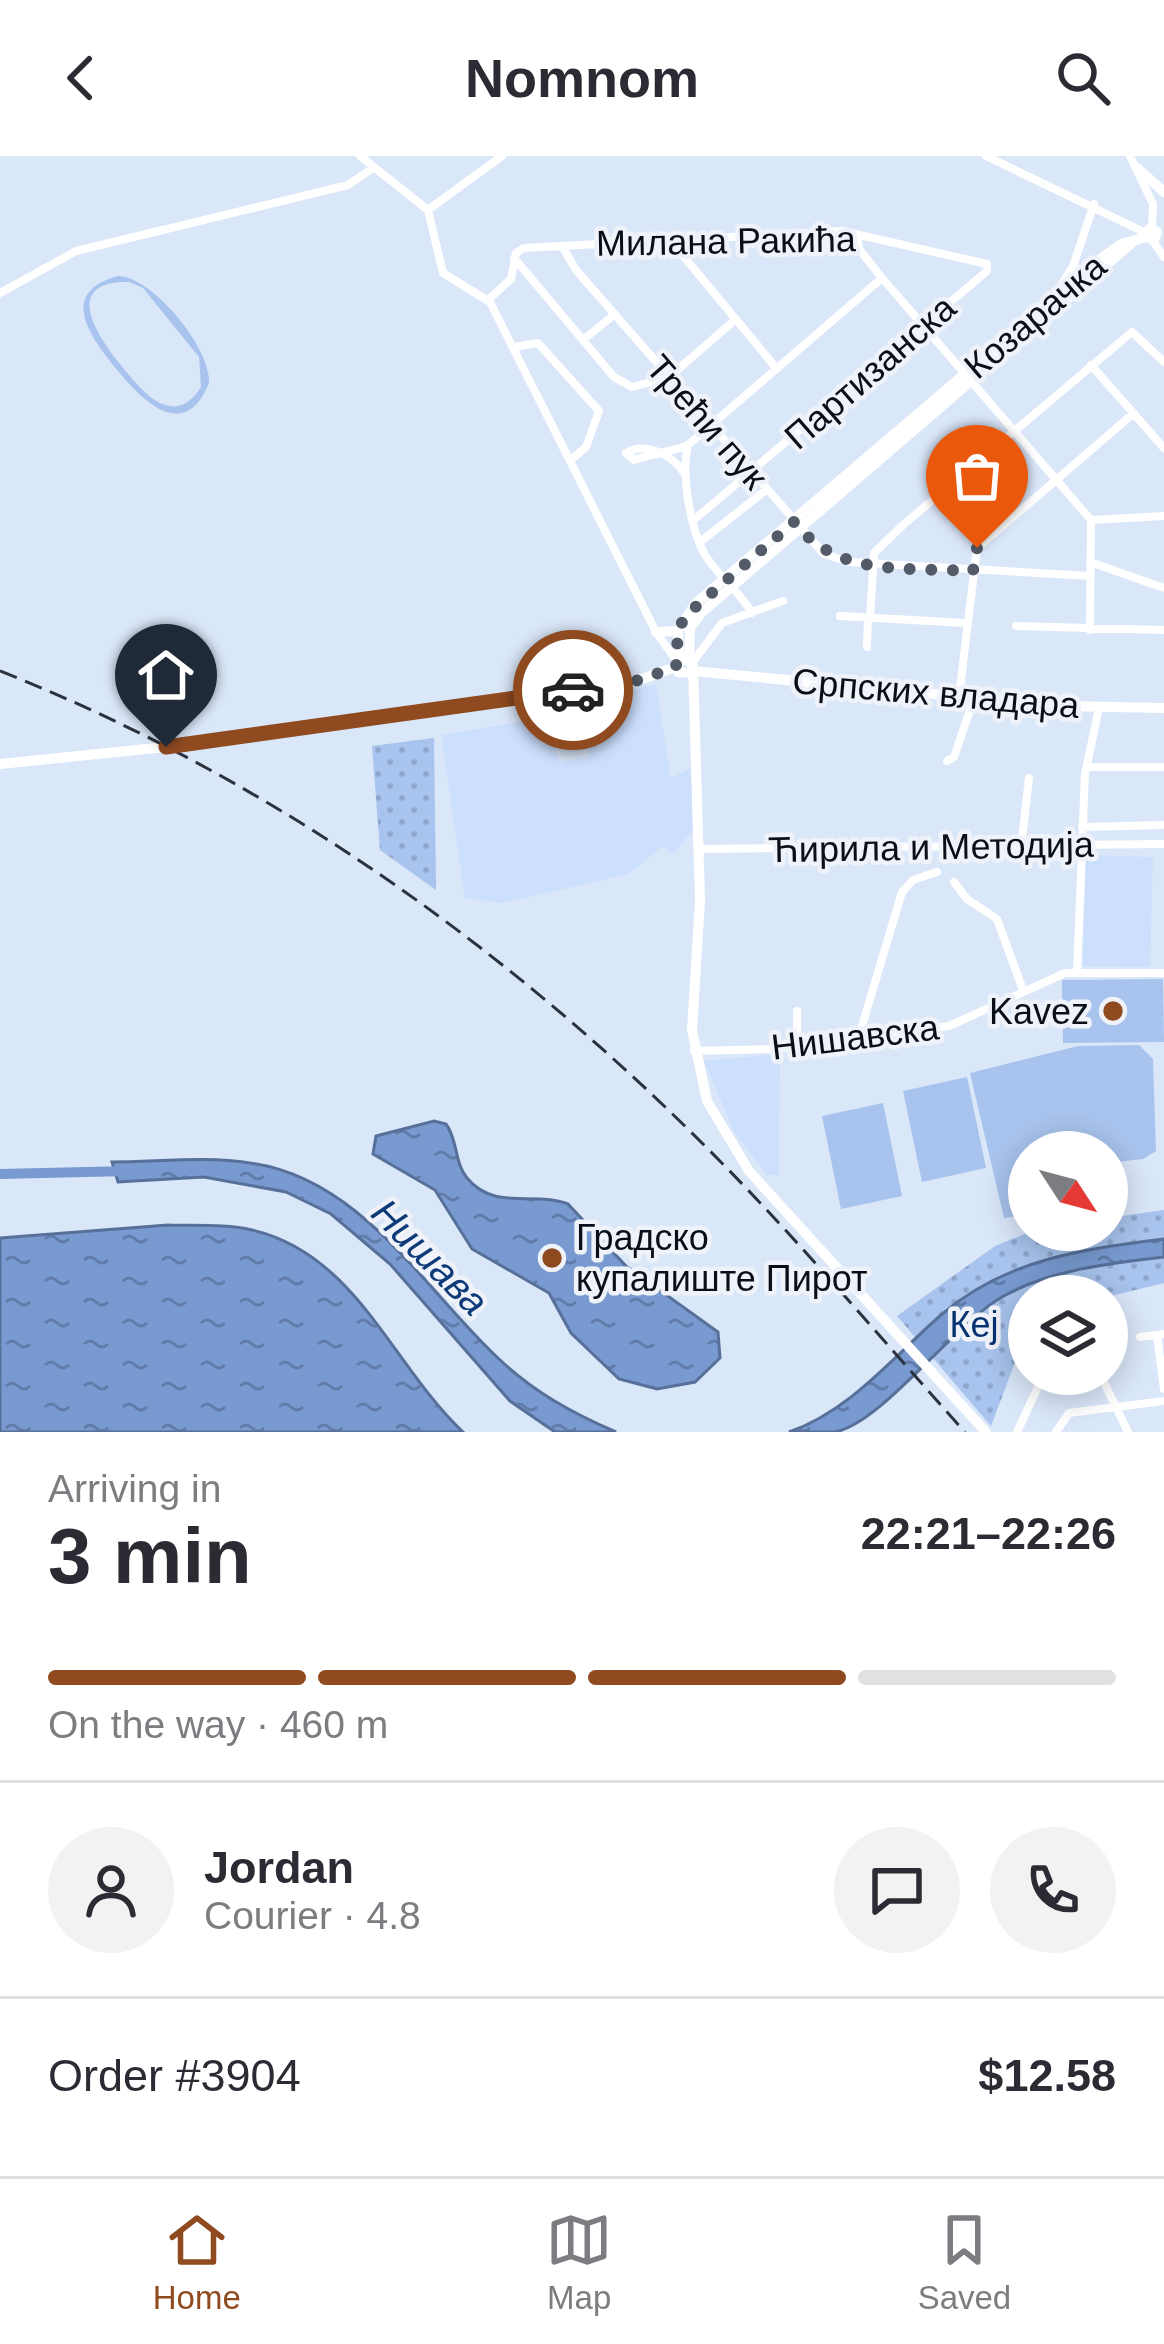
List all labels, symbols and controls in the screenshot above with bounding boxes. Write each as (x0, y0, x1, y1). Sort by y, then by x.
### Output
icon: back (48, 45, 114, 111)
icon: search (1050, 45, 1116, 111)
text: Nomnom (465, 48, 699, 108)
street label: Милана Ракића (596, 218, 857, 264)
street label: Козарачка (956, 244, 1115, 387)
street label: Партизанска (776, 286, 964, 457)
street label: Трећи пук (638, 347, 776, 497)
pin (926, 425, 1028, 548)
icon: bag (944, 443, 1010, 509)
pin (115, 624, 217, 747)
courier (513, 630, 633, 750)
icon: home (133, 642, 199, 708)
icon: car (540, 657, 606, 723)
street label: Српских владара (791, 660, 1082, 726)
street label: Ћирила и Методија (768, 824, 1095, 870)
place label: Kavez (989, 991, 1089, 1032)
marker: Kavez (1100, 998, 1126, 1024)
street label: Нишавска (769, 1006, 942, 1068)
north arrow (1008, 1131, 1128, 1251)
map controls (1008, 1131, 1128, 1395)
water label: Нишава (363, 1190, 497, 1324)
place label: Градско купалиште Пирот (576, 1217, 868, 1299)
marker: Градско купалиште Пирот (539, 1245, 565, 1271)
button: layers (1008, 1275, 1128, 1395)
park label: Кеј (950, 1304, 999, 1345)
text: Arriving in (48, 1467, 221, 1510)
text: 22:21–22:26 (861, 1508, 1116, 1559)
text: 3 min (48, 1512, 252, 1600)
text: On the way · 460 m (48, 1703, 388, 1746)
button: person (48, 1827, 174, 1953)
button: chat (834, 1827, 960, 1953)
button: phone (990, 1827, 1116, 1953)
text: Jordan (204, 1842, 354, 1893)
text: Courier · 4.8 (204, 1894, 421, 1937)
text: Order #3904 (48, 2050, 301, 2101)
text: $12.58 (978, 2050, 1116, 2101)
tab: Home (153, 2207, 241, 2317)
tab: Map (546, 2207, 612, 2317)
tab: Saved (918, 2207, 1011, 2317)

